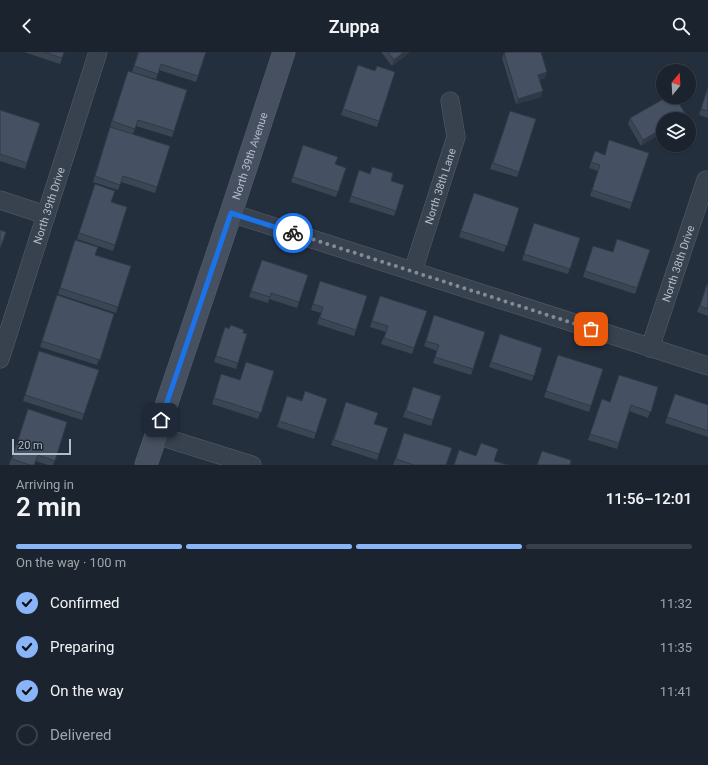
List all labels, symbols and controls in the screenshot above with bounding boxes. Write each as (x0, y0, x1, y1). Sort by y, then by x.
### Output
icon: back (16, 15, 38, 37)
icon: search (670, 15, 692, 37)
text: Zuppa (329, 16, 379, 37)
north arrow (656, 64, 696, 104)
map controls (656, 64, 696, 152)
street label: North 39th Avenue (230, 111, 271, 202)
button: layers (656, 112, 696, 152)
street label: North 38th Lane (422, 147, 459, 226)
street label: North 39th Drive (31, 166, 68, 246)
courier (273, 213, 313, 253)
icon: bike (282, 222, 304, 244)
street label: North 38th Drive (660, 224, 697, 304)
pin (574, 312, 608, 346)
icon: bag (580, 318, 602, 340)
pin (144, 403, 178, 437)
icon: home (150, 409, 172, 431)
scale bar (12, 437, 71, 456)
text: 20 m (18, 439, 43, 452)
text: Arriving in (16, 477, 74, 492)
text: 11:56–12:01 (606, 490, 692, 508)
text: 2 min (16, 492, 81, 522)
text: On the way · 100 m (16, 555, 126, 570)
icon: check (16, 592, 38, 614)
text: Confirmed (50, 594, 120, 612)
text: 11:32 (660, 596, 692, 611)
icon: check (16, 636, 38, 658)
text: Preparing (50, 638, 114, 656)
text: 11:35 (660, 640, 692, 655)
icon: check (16, 680, 38, 702)
text: On the way (50, 682, 124, 700)
text: 11:41 (660, 684, 692, 699)
text: Delivered (50, 726, 112, 744)

